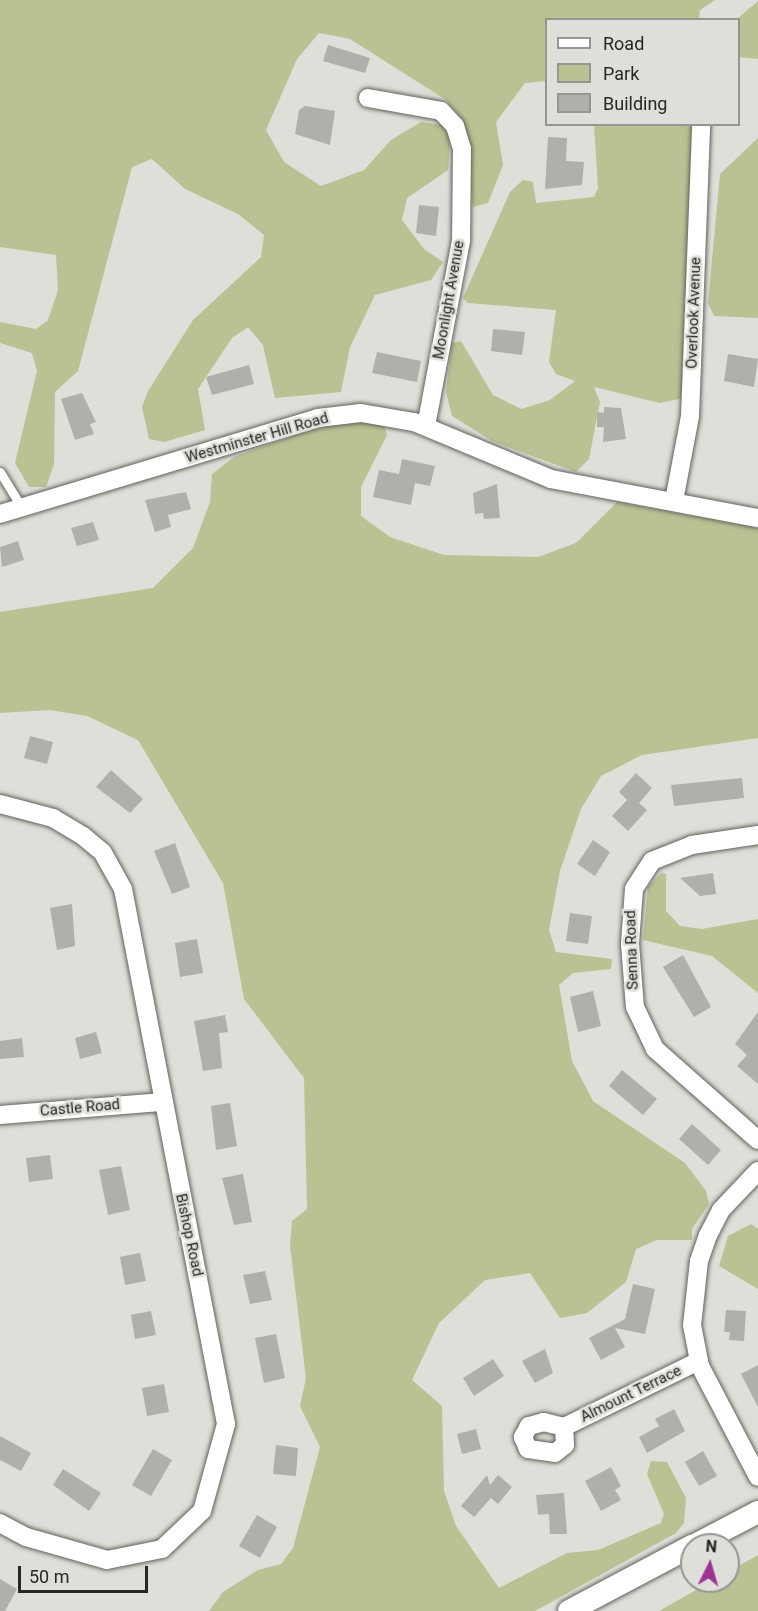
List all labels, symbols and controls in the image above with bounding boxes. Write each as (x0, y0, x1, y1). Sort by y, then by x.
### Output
legend (545, 18, 740, 126)
text: Road (603, 33, 644, 54)
text: Park (603, 63, 639, 84)
text: Building (603, 93, 667, 114)
street label: Moonlight Avenue (430, 239, 468, 361)
street label: Overlook Avenue (683, 257, 705, 369)
street label: Westminster Hill Road (183, 409, 331, 467)
street label: Senna Road (622, 910, 642, 990)
street label: Castle Road (39, 1096, 121, 1120)
street label: Bishop Road (171, 1192, 207, 1278)
street label: Almount Terrace (577, 1362, 685, 1426)
north arrow (680, 1533, 740, 1593)
text: N (705, 1537, 718, 1557)
scale bar (21, 1554, 152, 1592)
text: 50 m (29, 1566, 69, 1587)

